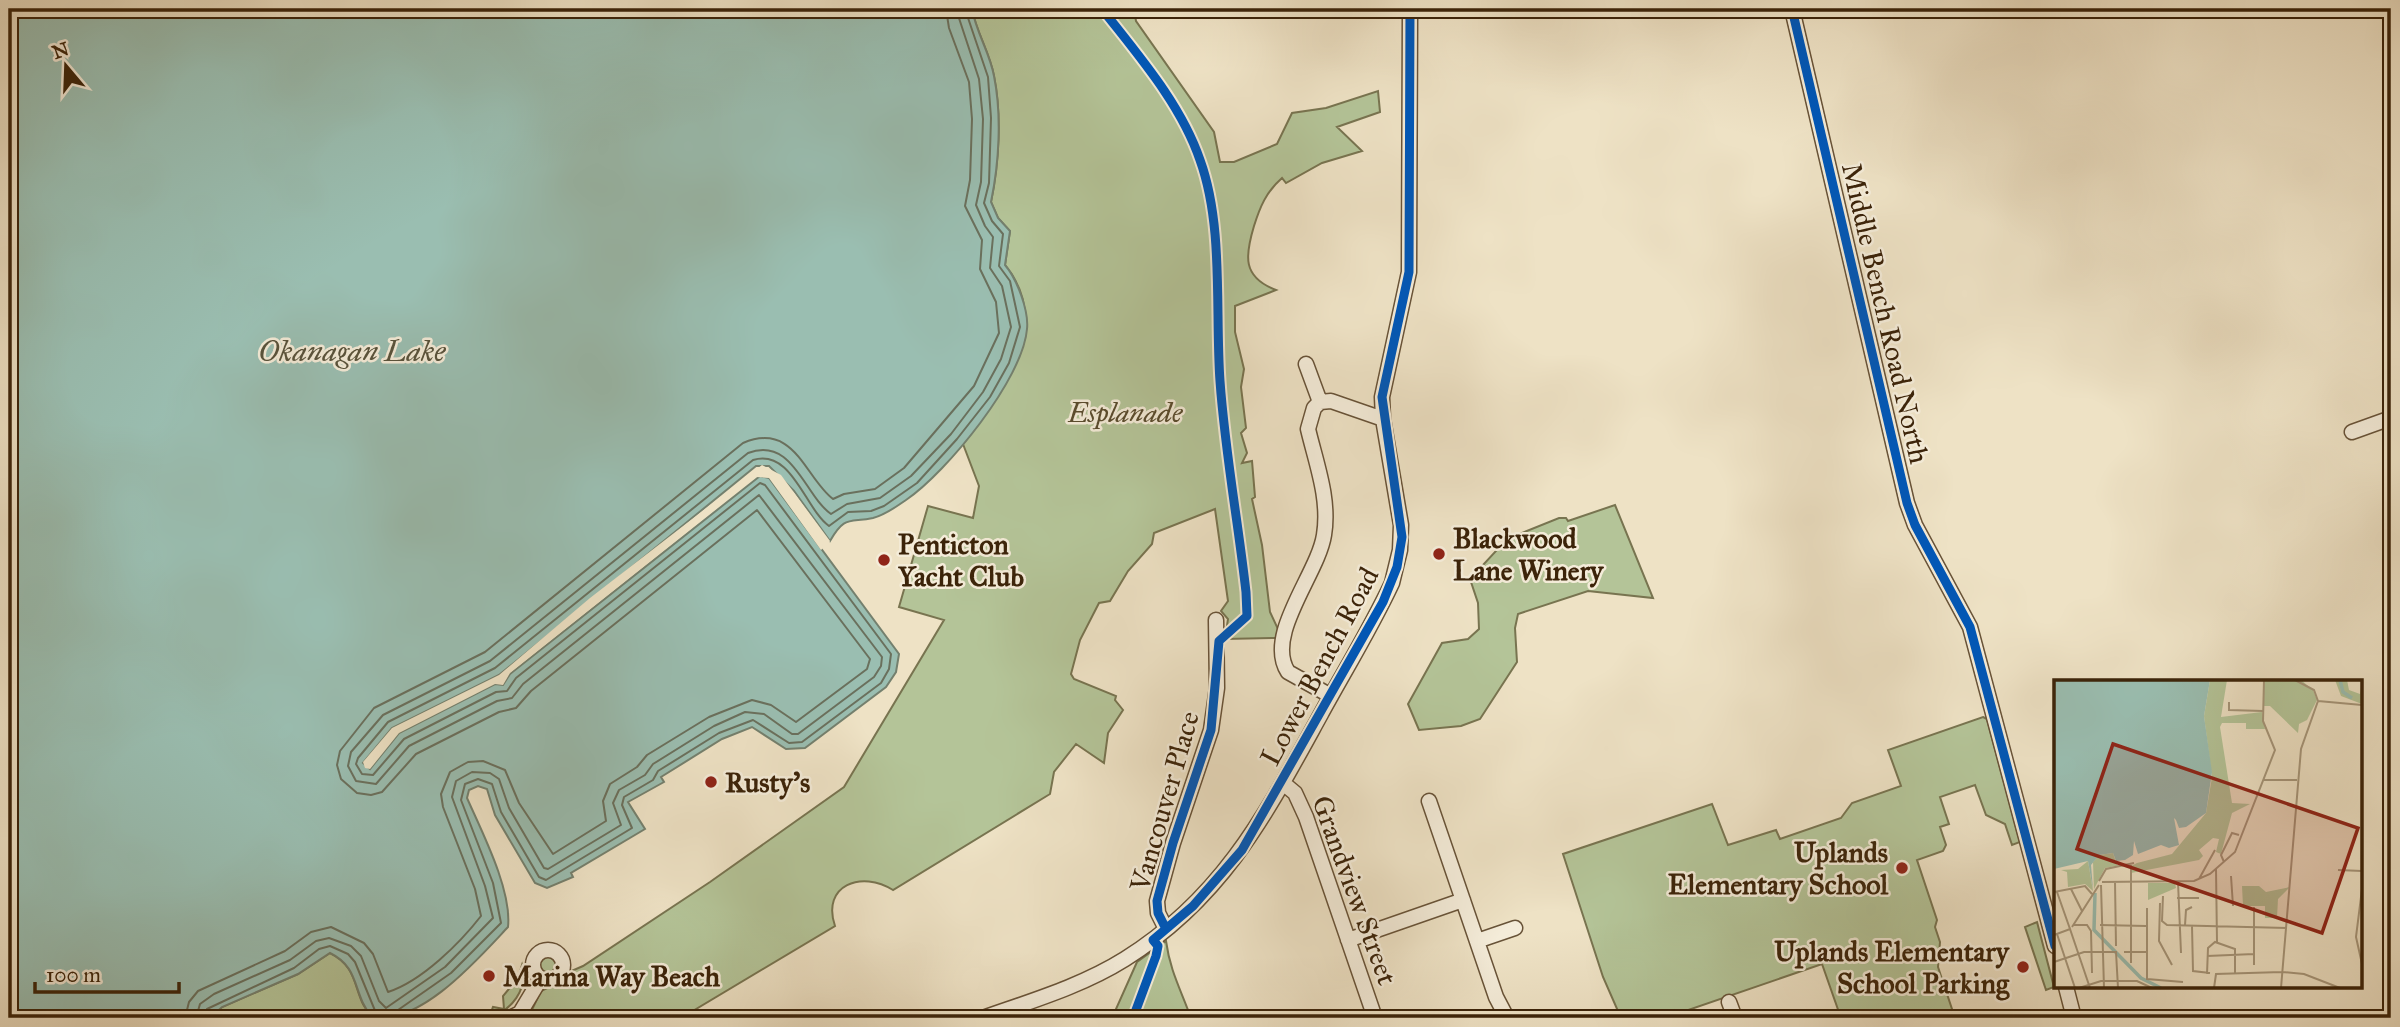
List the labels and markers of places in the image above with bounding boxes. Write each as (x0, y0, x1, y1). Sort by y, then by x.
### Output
place label: Blackwood Lane Winery (1453, 521, 1604, 588)
place label: Penticton Yacht Club (897, 527, 1024, 594)
marker: Blackwood Lane Winery (1431, 546, 1447, 562)
marker: Penticton Yacht Club (876, 552, 892, 568)
place label: Rusty's (725, 765, 810, 800)
marker: Rusty's (703, 774, 719, 790)
place label: Uplands Elementary School (1668, 835, 1888, 902)
marker: Uplands Elementary School (1894, 860, 1910, 876)
place label: Uplands Elementary School Parking (1774, 934, 2010, 1001)
place label: Marina Way Beach (503, 959, 721, 994)
marker: Uplands Elementary School Parking (2015, 959, 2031, 975)
marker: Marina Way Beach (481, 968, 497, 984)

